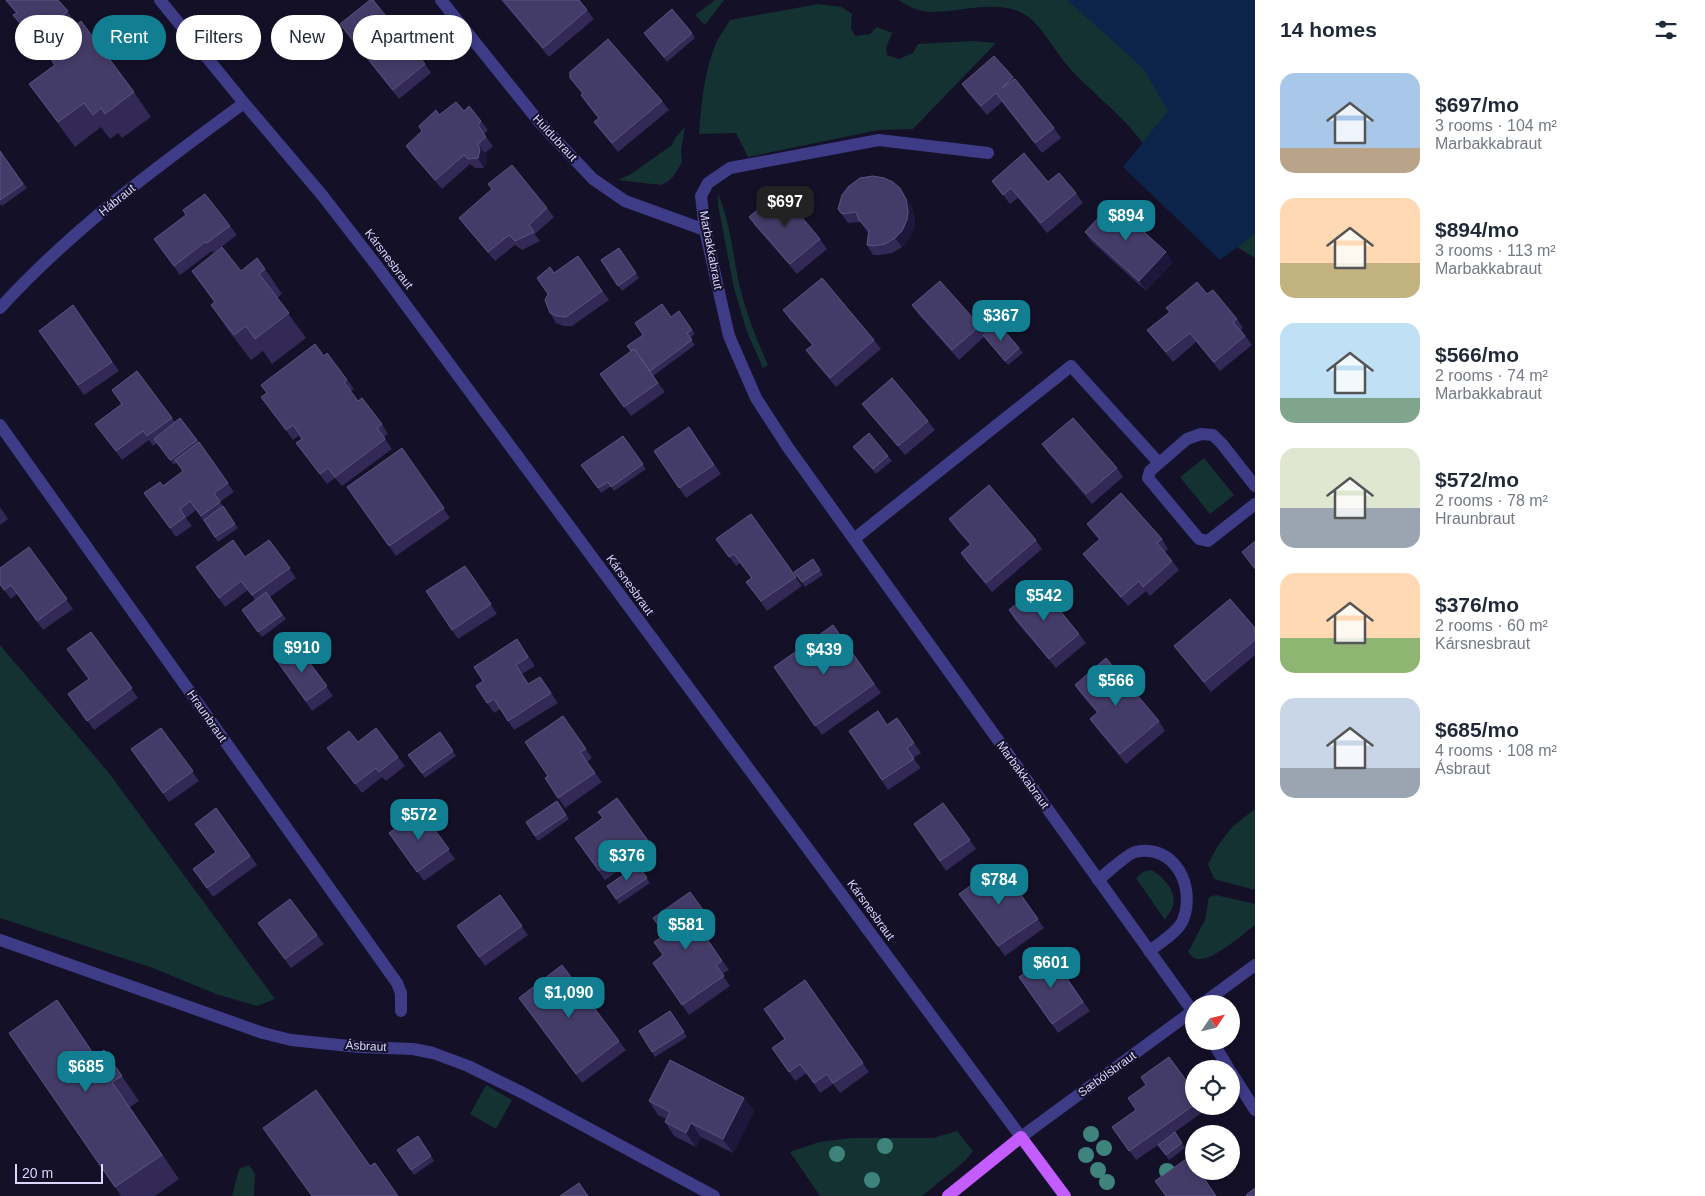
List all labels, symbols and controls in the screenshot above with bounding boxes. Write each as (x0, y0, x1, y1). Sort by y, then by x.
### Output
chip: Buy (15, 15, 82, 60)
chip: Rent (92, 15, 166, 60)
chip: Filters (176, 15, 261, 60)
chip: New (271, 15, 343, 60)
chip: Apartment (353, 15, 472, 60)
icon: filters (1652, 16, 1680, 44)
text: 14 homes (1280, 18, 1377, 41)
icon: home (1320, 93, 1380, 153)
text: $697/mo (1435, 93, 1519, 116)
street label: Huldubraut (530, 112, 581, 165)
text: 3 rooms · 104 m² (1435, 117, 1557, 134)
text: Marbakkabraut (1435, 135, 1542, 152)
street label: Hábraut (96, 181, 139, 219)
pin: $697 (755, 186, 815, 228)
text: $697 (767, 193, 803, 210)
pin: $894 (1096, 200, 1156, 242)
text: $894 (1108, 207, 1144, 224)
street label: Marbakkabraut (696, 209, 726, 291)
icon: home (1320, 218, 1380, 278)
text: $894/mo (1435, 218, 1519, 241)
street label: Kársnesbraut (362, 226, 416, 292)
text: 3 rooms · 113 m² (1435, 242, 1556, 259)
text: Marbakkabraut (1435, 260, 1542, 277)
pin: $367 (971, 300, 1031, 342)
text: $367 (983, 307, 1019, 324)
icon: home (1320, 343, 1380, 403)
text: $566/mo (1435, 343, 1519, 366)
text: 2 rooms · 74 m² (1435, 367, 1548, 384)
text: Marbakkabraut (1435, 385, 1542, 402)
icon: home (1320, 468, 1380, 528)
text: $572/mo (1435, 468, 1519, 491)
text: 2 rooms · 78 m² (1435, 492, 1548, 509)
text: Hraunbraut (1435, 510, 1515, 527)
street label: Kársnesbraut (603, 552, 657, 619)
pin: $542 (1014, 580, 1074, 622)
text: $542 (1026, 587, 1062, 604)
icon: home (1320, 593, 1380, 653)
text: $376/mo (1435, 593, 1519, 616)
text: 2 rooms · 60 m² (1435, 617, 1548, 634)
pin: $910 (272, 632, 332, 674)
pin: $439 (794, 634, 854, 676)
text: Kársnesbraut (1435, 635, 1530, 652)
text: $910 (284, 639, 320, 656)
text: $439 (806, 641, 842, 658)
pin: $566 (1086, 664, 1146, 707)
text: $566 (1098, 672, 1134, 689)
street label: Hraunbraut (184, 687, 230, 745)
icon: home (1320, 718, 1380, 778)
text: $685/mo (1435, 718, 1519, 741)
street label: Marbakkabraut (994, 739, 1053, 812)
text: 4 rooms · 108 m² (1435, 742, 1557, 759)
text: Ásbraut (1435, 760, 1490, 777)
pin: $572 (389, 798, 449, 841)
text: $572 (401, 806, 437, 823)
pin: $376 (597, 840, 657, 882)
text: $376 (609, 847, 645, 864)
pin: $784 (969, 864, 1029, 906)
text: $784 (981, 871, 1017, 888)
street label: Kársnesbraut (844, 877, 898, 944)
pin: $581 (656, 908, 716, 951)
text: $581 (668, 916, 704, 933)
pin: $601 (1021, 946, 1081, 989)
text: $601 (1033, 954, 1069, 971)
pin: $1,090 (528, 976, 610, 1019)
text: $1,090 (545, 984, 593, 1001)
north arrow (1185, 995, 1240, 1050)
map controls (1185, 995, 1240, 1180)
street label: Ásbraut (345, 1037, 388, 1054)
street label: Sæbólsbraut (1075, 1048, 1139, 1100)
pin: $685 (56, 1050, 116, 1093)
text: $685 (68, 1058, 104, 1075)
button: locate (1185, 1060, 1240, 1115)
button: layers (1185, 1125, 1240, 1180)
scale bar (15, 1161, 102, 1184)
text: 20 m (22, 1165, 53, 1181)

